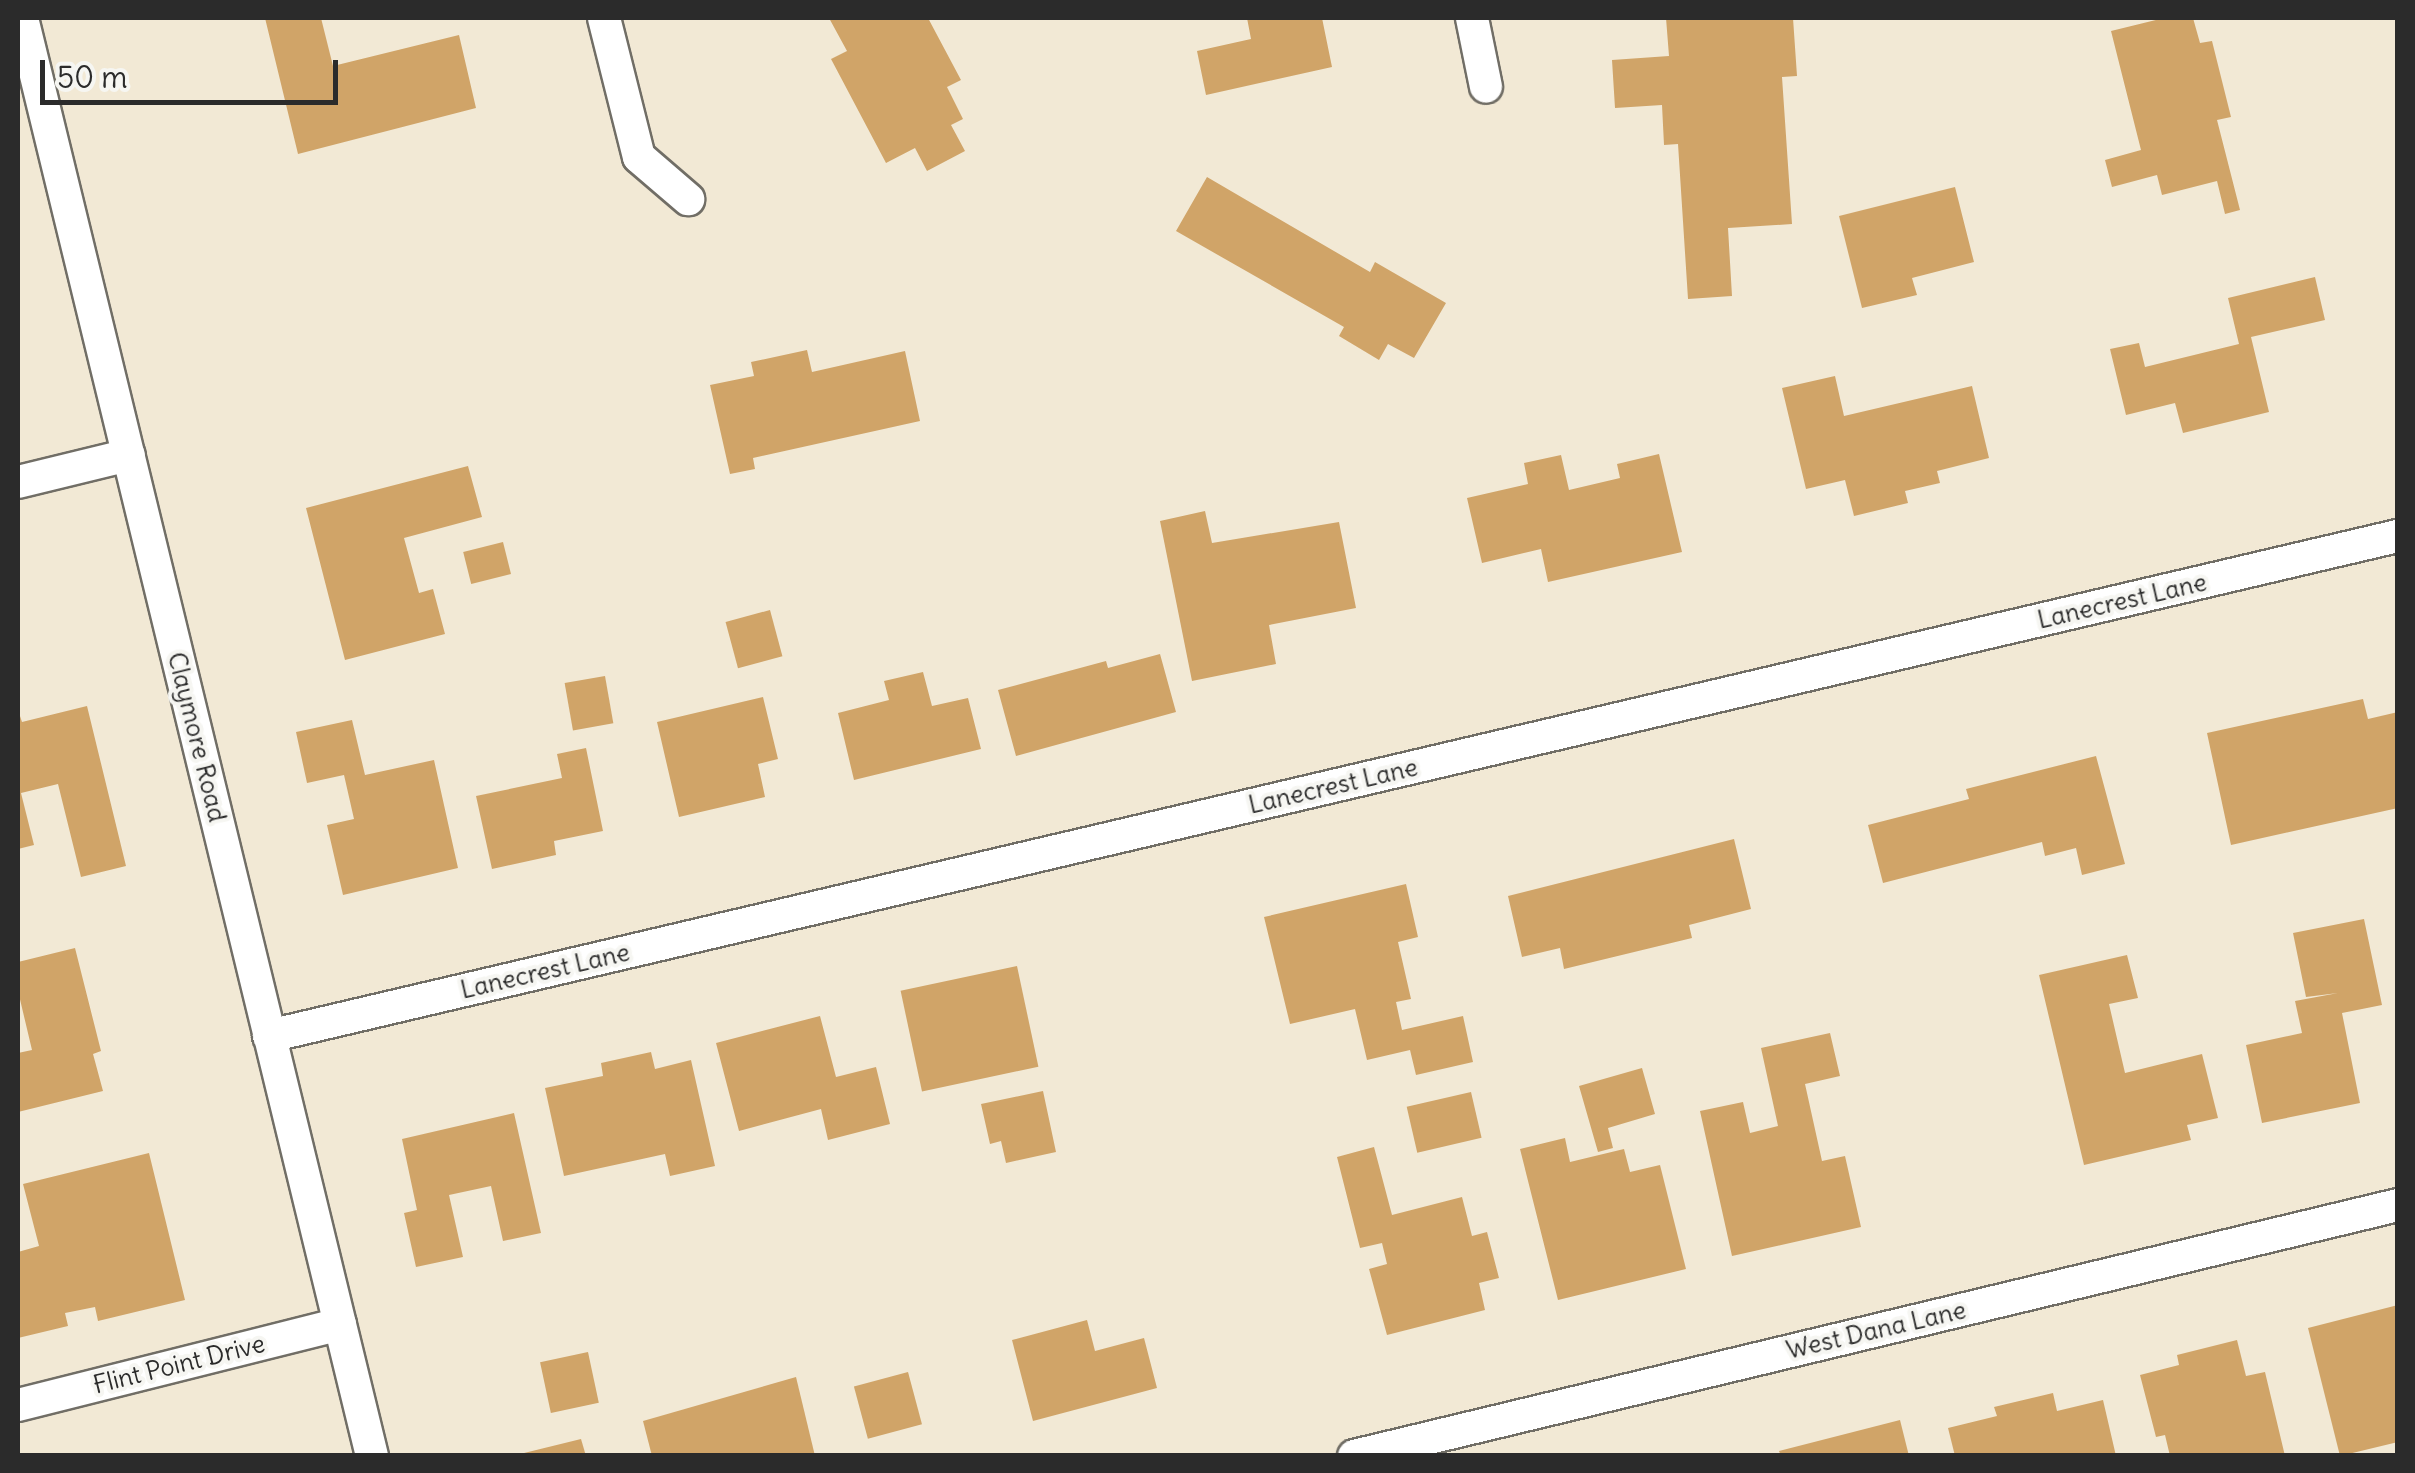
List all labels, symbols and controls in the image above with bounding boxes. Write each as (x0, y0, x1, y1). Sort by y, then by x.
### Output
scale bar (45, 40, 342, 102)
text: 50 m (57, 58, 127, 96)
street label: Lanecrest Lane (2034, 567, 2210, 635)
street label: Claymore Road (161, 649, 233, 825)
street label: Lanecrest Lane (1245, 752, 1421, 820)
street label: Lanecrest Lane (457, 937, 633, 1005)
street label: West Dana Lane (1783, 1295, 1969, 1365)
street label: Flint Point Drive (90, 1328, 268, 1400)

